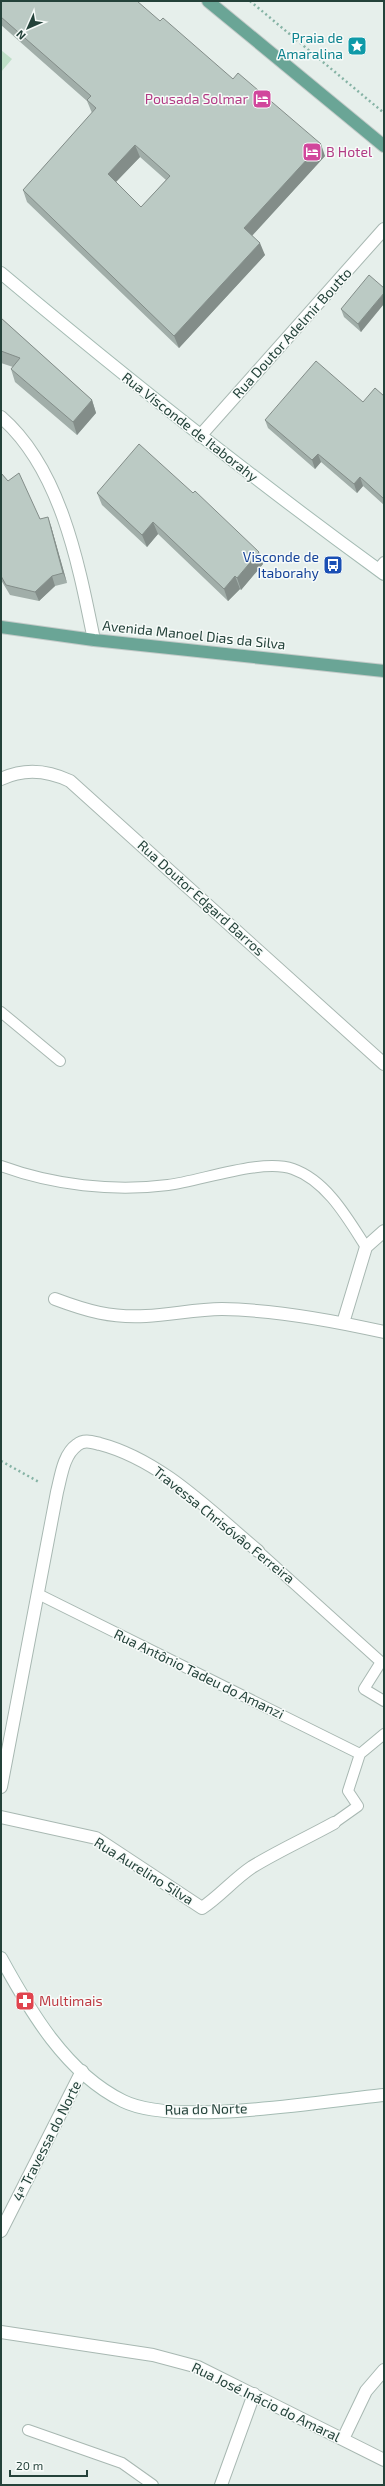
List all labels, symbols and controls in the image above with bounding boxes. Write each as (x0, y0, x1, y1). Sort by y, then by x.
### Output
north arrow (8, 8, 48, 48)
text: N (13, 28, 28, 43)
place label: Praia de Amaralina (278, 29, 343, 62)
place icon: Praia de Amaralina (346, 35, 368, 57)
hotel icon: Pousada Solmar (251, 88, 273, 110)
place label: Pousada Solmar (145, 90, 248, 107)
hotel icon: B Hotel (301, 141, 323, 163)
place label: B Hotel (326, 143, 373, 160)
street label: Rua Doutor Adelmir Boutto (228, 264, 355, 401)
street label: Rua Visconde de Itaborahy (119, 368, 262, 485)
place label: Visconde de Itaborahy (243, 548, 320, 581)
bus stop icon: Visconde de Itaborahy (322, 554, 344, 576)
street label: Avenida Manoel Dias da Silva (102, 616, 286, 653)
street label: Rua Doutor Edgard Barros (134, 836, 268, 959)
street label: Travessa Chrisóvâo Ferreira (150, 1462, 298, 1587)
street label: Rua Antônio Tadeu do Amanzi (111, 1625, 287, 1722)
street label: Rua Aurelino Silva (92, 1833, 197, 1908)
pharmacy icon: Multimais (14, 1990, 36, 2012)
place label: Multimais (39, 1992, 103, 2009)
street label: 4ª Travessa do Norte (9, 2078, 84, 2204)
street label: Rua do Norte (164, 2099, 248, 2118)
street label: Rua José Inácio do Amaral (189, 2358, 344, 2445)
scale bar (10, 2452, 87, 2478)
text: 20 m (16, 2458, 43, 2472)

